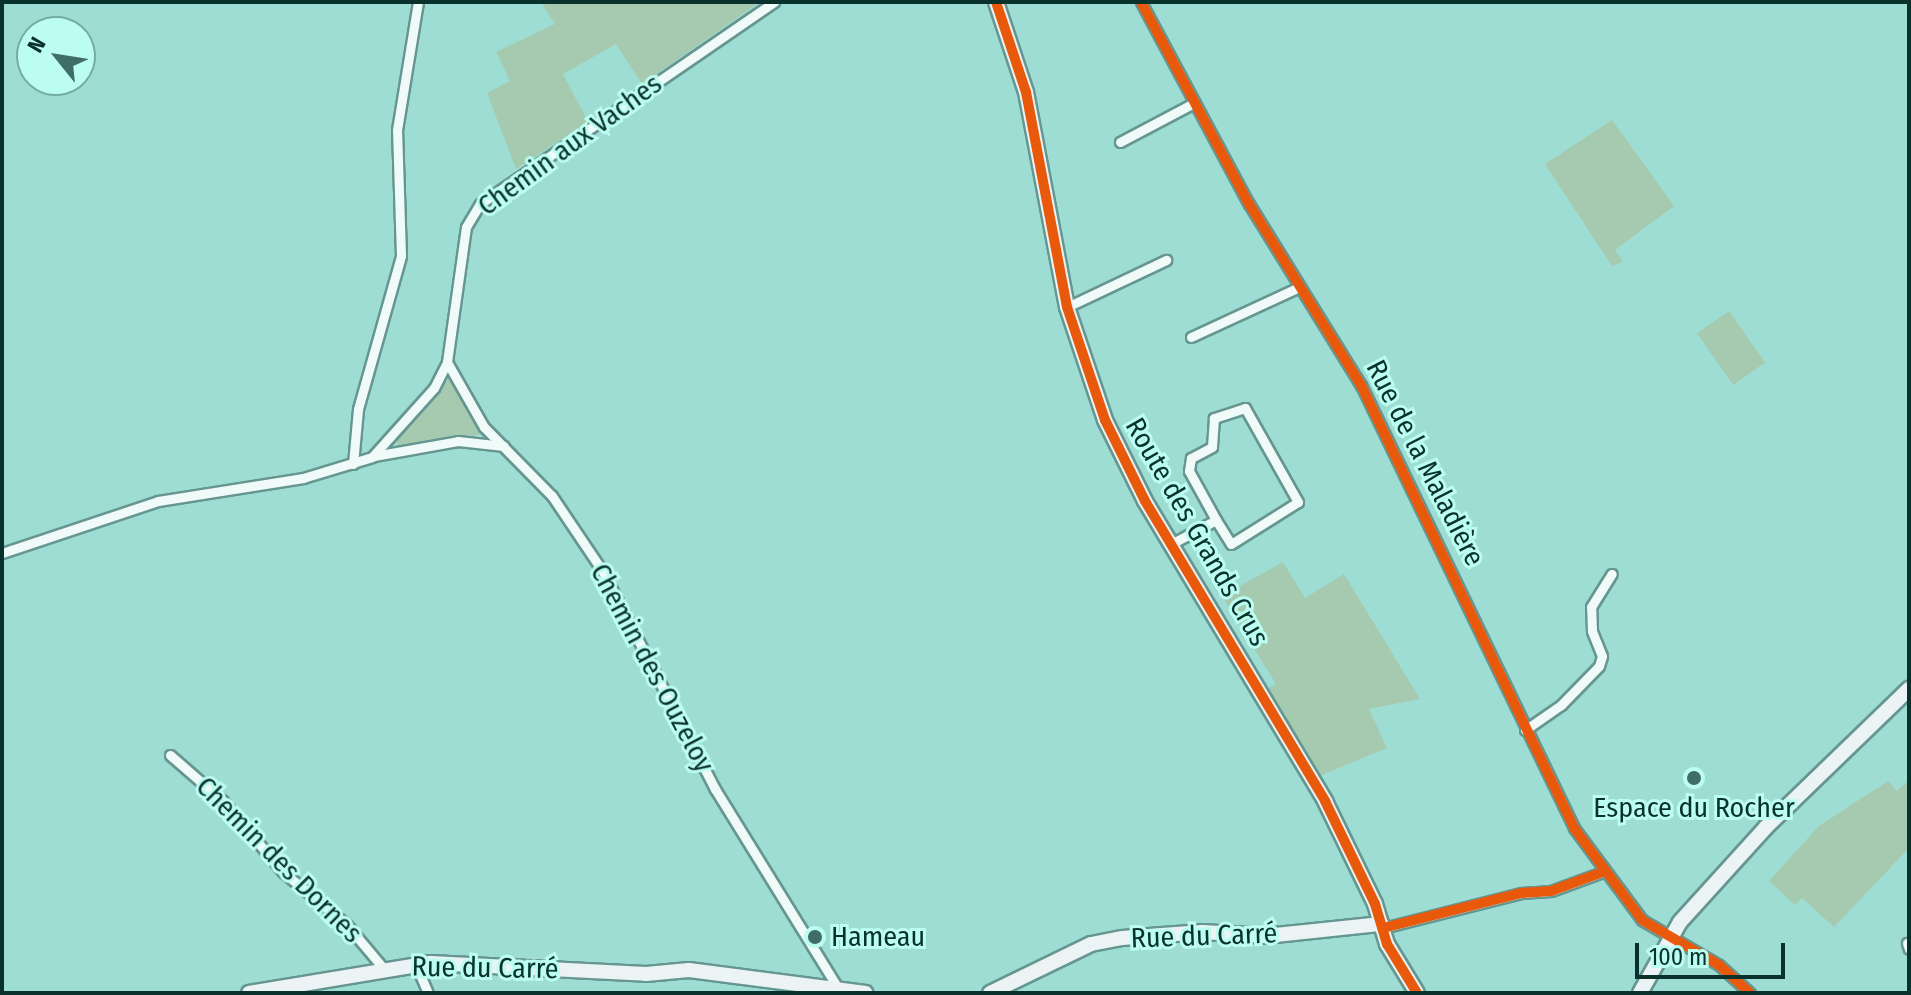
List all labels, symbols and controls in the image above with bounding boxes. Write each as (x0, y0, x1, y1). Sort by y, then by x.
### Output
north arrow (16, 16, 96, 96)
text: N (22, 32, 52, 57)
street label: Chemin aux Vaches (472, 67, 668, 223)
street label: Rue de la Maladière (1359, 355, 1491, 571)
street label: Route des Grands Crus (1118, 412, 1276, 652)
street label: Chemin des Ouzeloy (583, 558, 721, 778)
marker: Espace du Rocher (1685, 769, 1703, 787)
street label: Chemin des Dornes (189, 770, 369, 950)
place label: Espace du Rocher (1593, 791, 1795, 825)
street label: Rue du Carré (1130, 917, 1278, 955)
place label: Hameau (831, 920, 925, 954)
scale bar (1639, 927, 1789, 977)
marker: Hameau (806, 928, 824, 946)
text: 100 m (1649, 943, 1707, 971)
street label: Rue du Carré (411, 950, 559, 986)

